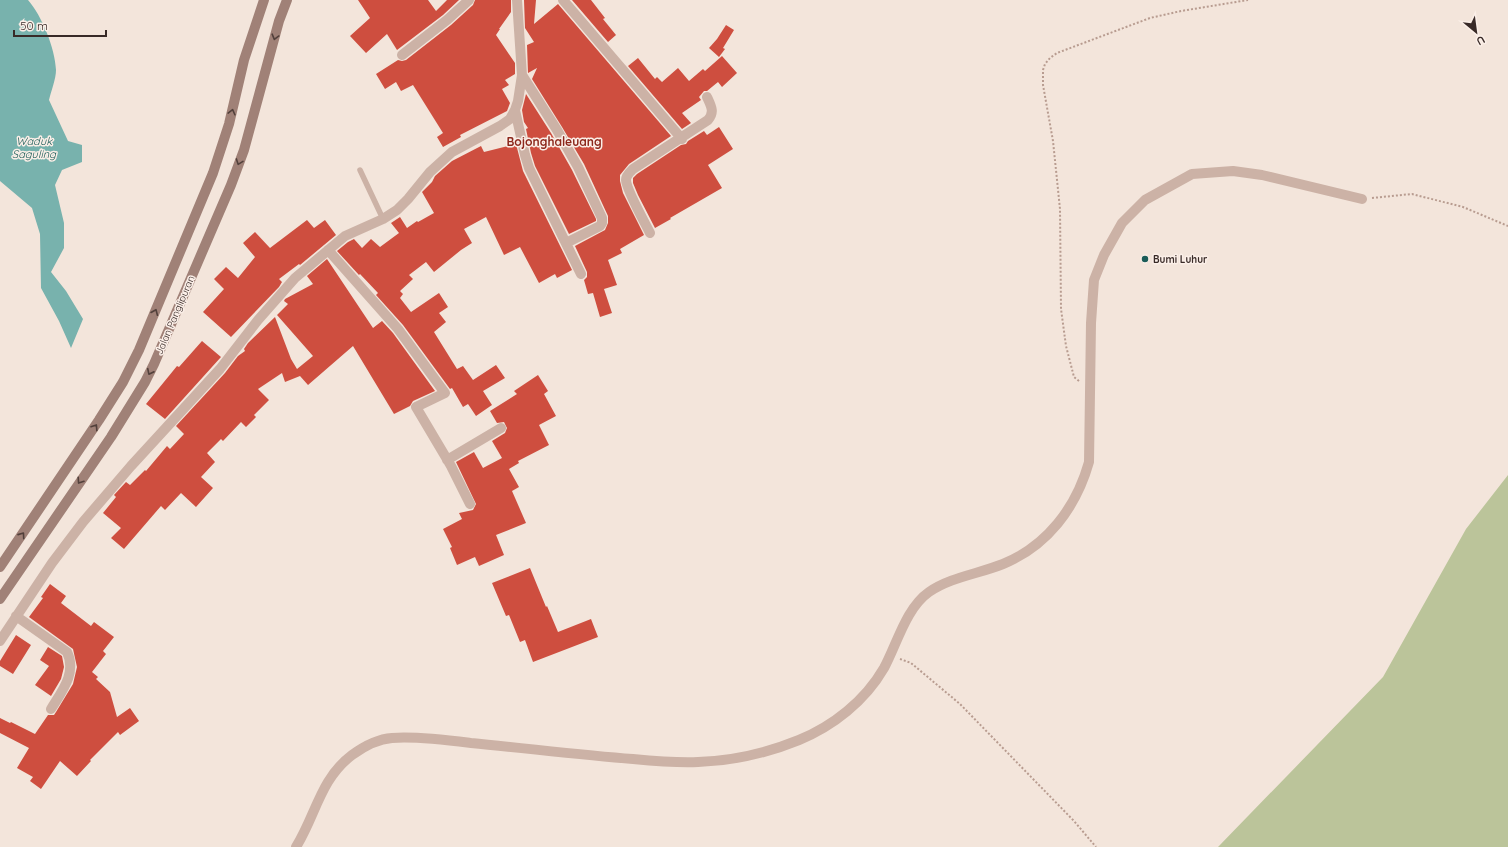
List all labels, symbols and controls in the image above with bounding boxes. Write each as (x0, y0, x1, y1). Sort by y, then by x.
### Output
scale bar (14, 12, 106, 38)
north arrow (1456, 12, 1496, 52)
text: 50 m (20, 18, 48, 33)
text: U (1474, 33, 1488, 49)
one-way arrow (271, 34, 279, 40)
one-way arrow (227, 109, 235, 115)
water label: Waduk Saguling (12, 134, 57, 161)
district label: Bojonghaleuang (506, 134, 602, 149)
one-way arrow (236, 158, 244, 165)
place label: Bumi Luhur (1153, 253, 1208, 266)
marker: Bumi Luhur (1140, 254, 1150, 264)
street label: Jalan Panglipuran (153, 274, 197, 356)
one-way arrow (151, 308, 159, 315)
one-way arrow (147, 367, 155, 375)
one-way arrow (90, 424, 97, 431)
one-way arrow (78, 477, 85, 484)
one-way arrow (17, 532, 24, 539)

